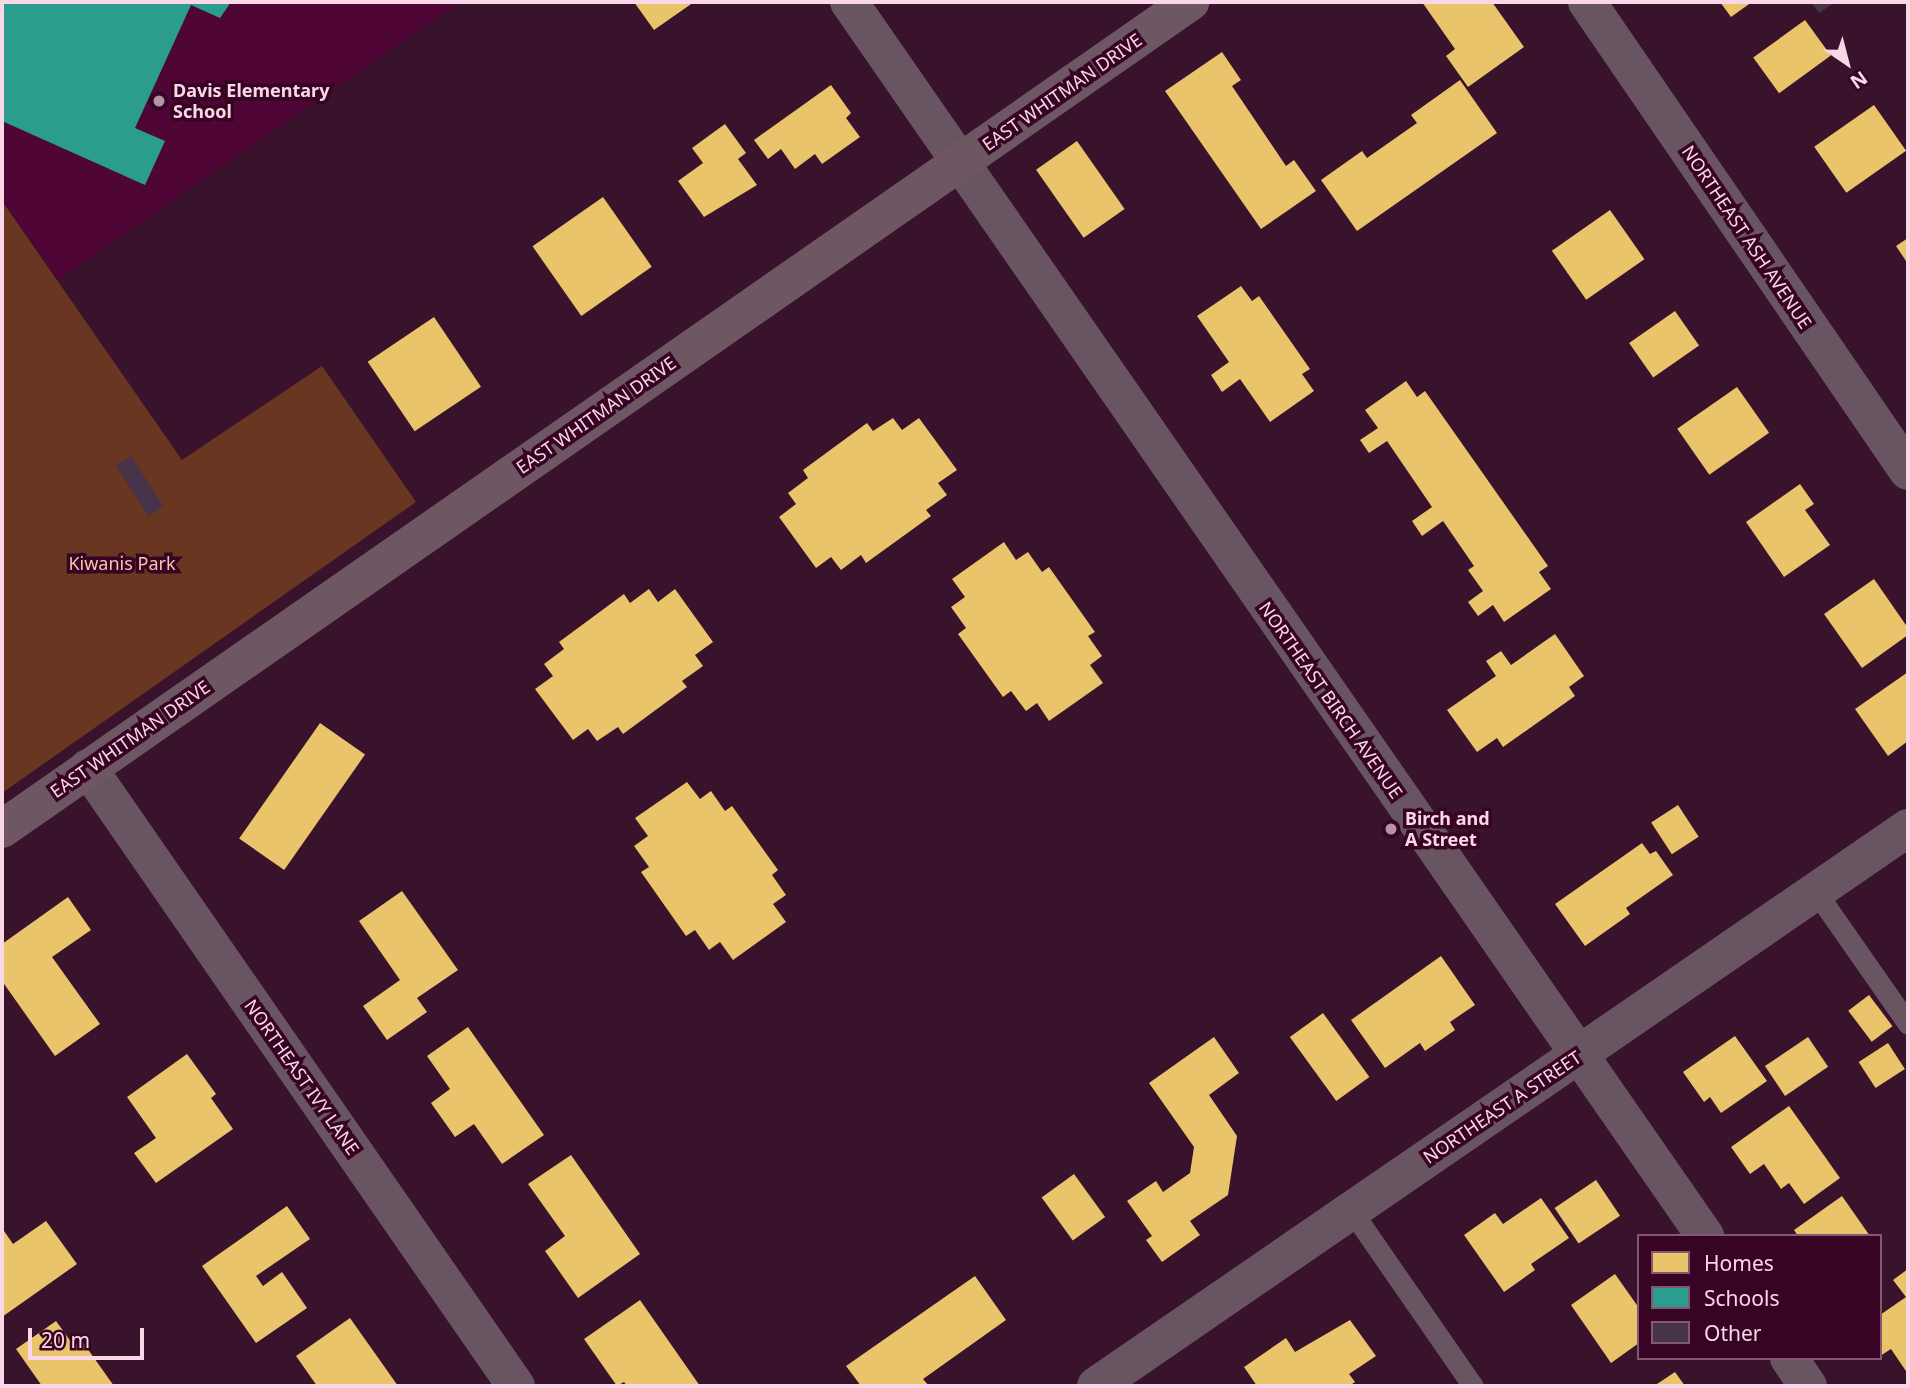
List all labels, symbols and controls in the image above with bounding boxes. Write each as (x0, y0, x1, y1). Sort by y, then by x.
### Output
north arrow (1812, 28, 1882, 98)
street label: EAST WHITMAN DRIVE (978, 29, 1146, 155)
text: N (1845, 65, 1873, 95)
place label: Davis Elementary School (173, 80, 329, 122)
marker: Davis Elementary School (151, 93, 167, 109)
street label: NORTHEAST ASH AVENUE (1678, 141, 1816, 333)
street label: EAST WHITMAN DRIVE (512, 352, 680, 478)
park label: Kiwanis Park (68, 552, 176, 574)
street label: NORTHEAST BIRCH AVENUE (1255, 597, 1407, 803)
street label: EAST WHITMAN DRIVE (46, 676, 214, 802)
place label: Birch and A Street (1405, 808, 1490, 850)
marker: Birch and A Street (1383, 821, 1399, 837)
street label: NORTHEAST IVY LANE (240, 995, 364, 1159)
street label: NORTHEAST A STREET (1419, 1046, 1585, 1168)
legend (1637, 1234, 1882, 1360)
text: Homes (1704, 1249, 1774, 1277)
text: Schools (1704, 1284, 1779, 1312)
scale bar (32, 1314, 147, 1358)
text: Other (1704, 1319, 1761, 1347)
text: 20 m (41, 1326, 90, 1354)

